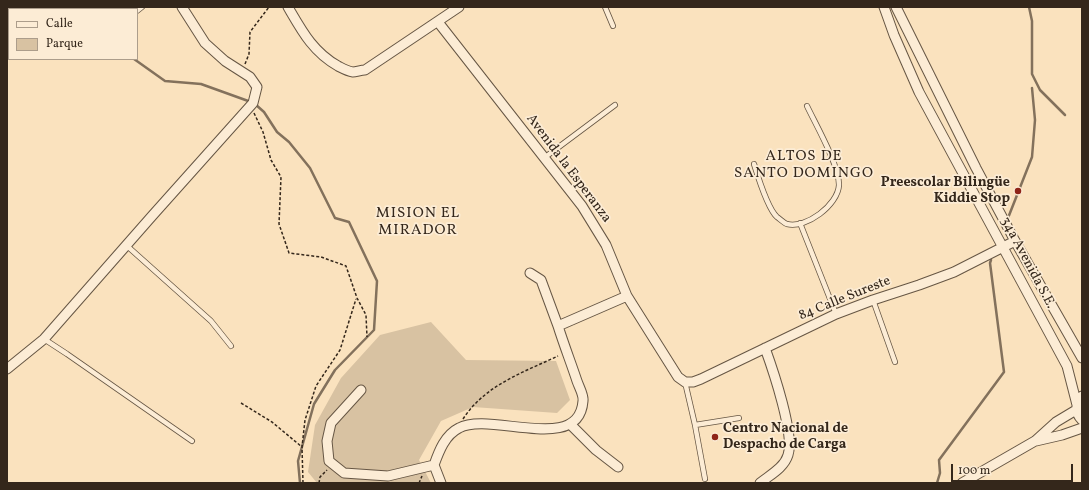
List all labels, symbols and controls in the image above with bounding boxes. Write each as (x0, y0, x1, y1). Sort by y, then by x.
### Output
legend (8, 8, 138, 60)
text: Calle (46, 16, 73, 32)
text: Parque (46, 36, 83, 52)
street label: Avenida la Esperanza (522, 111, 614, 227)
district label: ALTOS DE SANTO DOMINGO (734, 148, 874, 183)
place label: Preescolar Bilingüe Kiddie Stop (881, 175, 1010, 208)
marker: Preescolar Bilingüe Kiddie Stop (1013, 186, 1023, 196)
district label: MISION EL MIRADOR (376, 205, 460, 240)
street label: 34a Avenida S.E. (996, 214, 1058, 312)
street label: 84 Calle Sureste (797, 273, 893, 325)
place label: Centro Nacional de Despacho de Carga (723, 421, 848, 454)
marker: Centro Nacional de Despacho de Carga (710, 432, 720, 442)
scale bar (953, 456, 1075, 482)
text: 100 m (958, 463, 990, 479)

